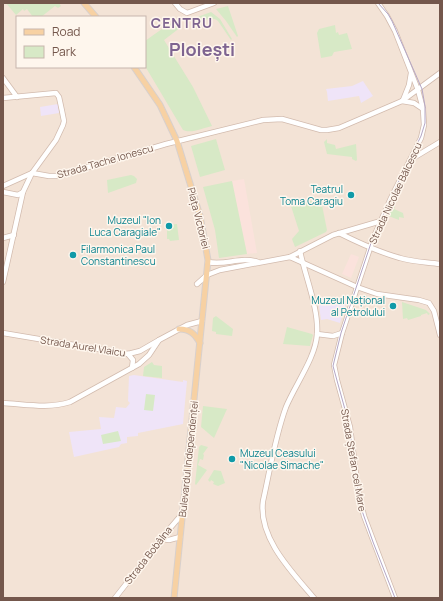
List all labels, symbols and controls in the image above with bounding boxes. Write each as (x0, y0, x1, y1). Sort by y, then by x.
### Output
district label: CENTRU (151, 13, 213, 32)
legend (16, 16, 146, 68)
text: Road (52, 23, 80, 40)
district label: Ploiești (169, 37, 235, 61)
text: Park (52, 43, 77, 60)
street label: Strada Nicolae Bălcescu (365, 140, 425, 246)
street label: Strada Tache Ionescu (55, 141, 155, 181)
place label: Teatrul Toma Caragiu (280, 182, 343, 208)
street label: Piața Victoriei (185, 186, 213, 250)
marker: Teatrul Toma Caragiu (346, 190, 356, 200)
place label: Muzeul "Ion Luca Caragiale" (89, 213, 161, 239)
marker: Muzeul "Ion Luca Caragiale" (164, 221, 174, 231)
place label: Filarmonica Paul Constantinescu (81, 242, 156, 268)
marker: Filarmonica Paul Constantinescu (68, 250, 78, 260)
place label: Muzeul Național al Petrolului (311, 293, 385, 319)
marker: Muzeul Național al Petrolului (388, 301, 398, 311)
street label: Strada Aurel Vlaicu (39, 332, 127, 360)
street label: Bulevardul Independenței (175, 400, 201, 518)
street label: Strada Ștefan cel Mare (338, 407, 370, 513)
place label: Muzeul Ceasului "Nicolae Simache" (240, 446, 324, 472)
marker: Muzeul Ceasului "Nicolae Simache" (227, 454, 237, 464)
street label: Strada Bobâlna (121, 523, 175, 587)

